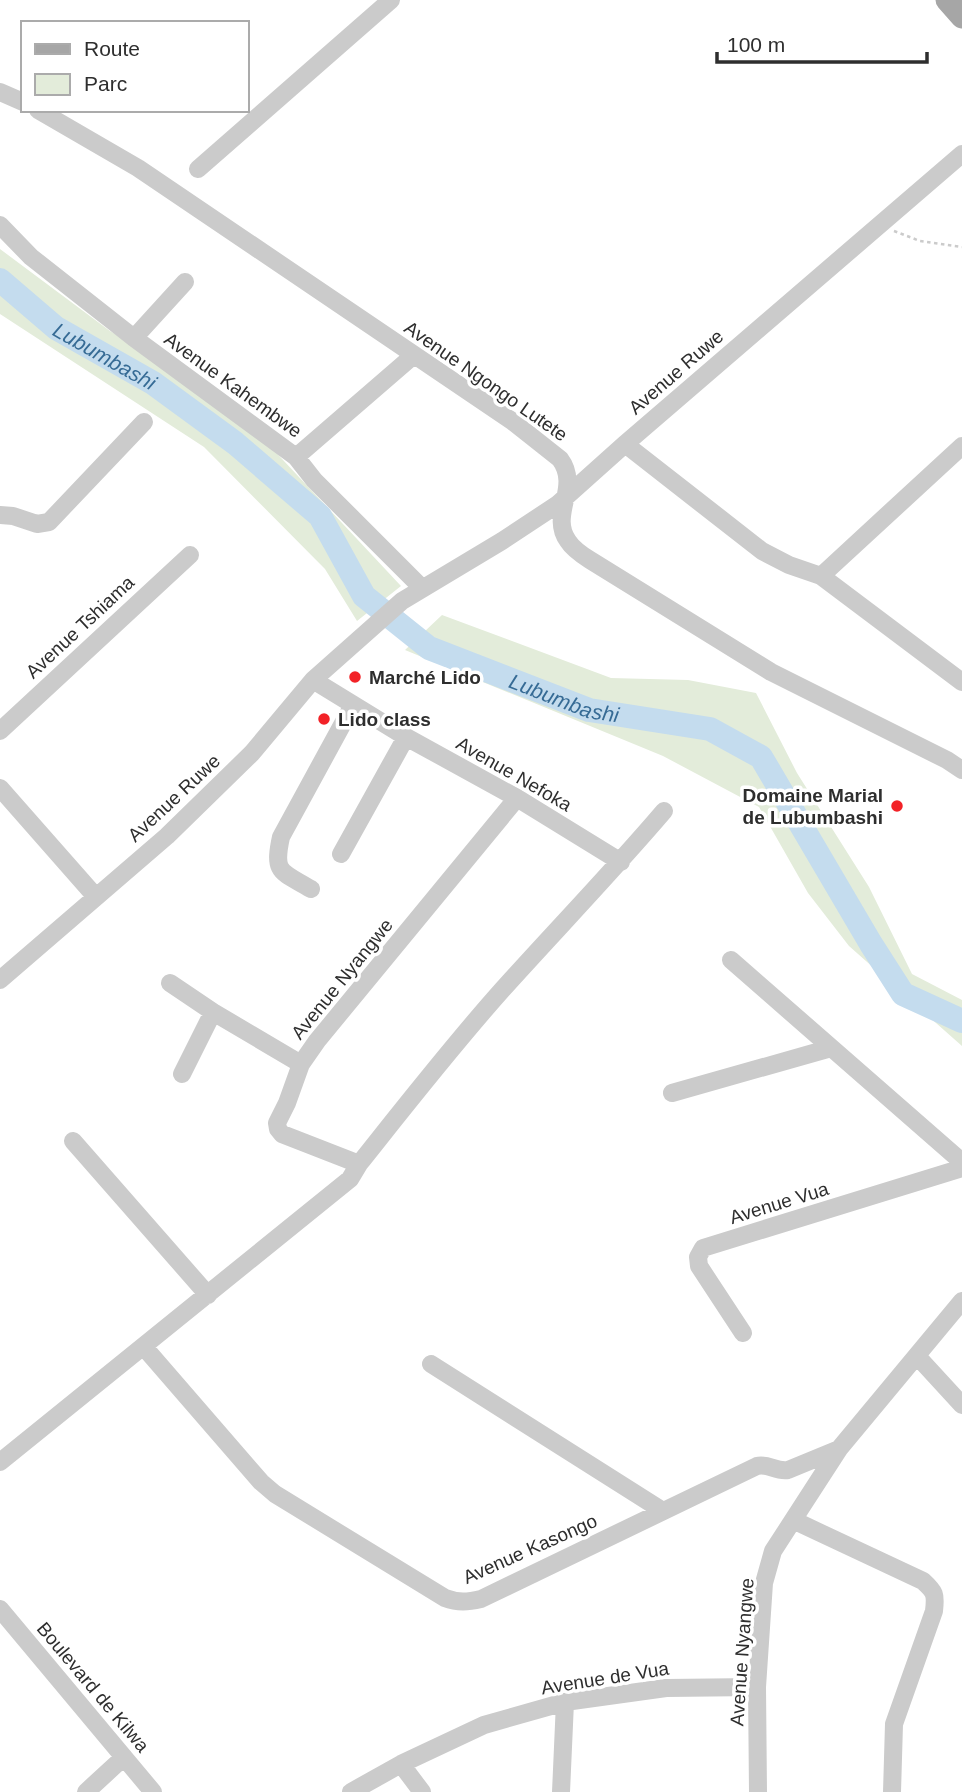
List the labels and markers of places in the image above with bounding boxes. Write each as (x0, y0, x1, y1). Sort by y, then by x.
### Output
place label: Marché Lido (369, 667, 481, 688)
marker: Marché Lido (347, 669, 363, 685)
place label: Lido class (338, 709, 431, 730)
marker: Lido class (316, 711, 332, 727)
place label: Domaine Marial de Lubumbashi (743, 785, 883, 828)
marker: Domaine Marial de Lubumbashi (889, 798, 905, 814)

